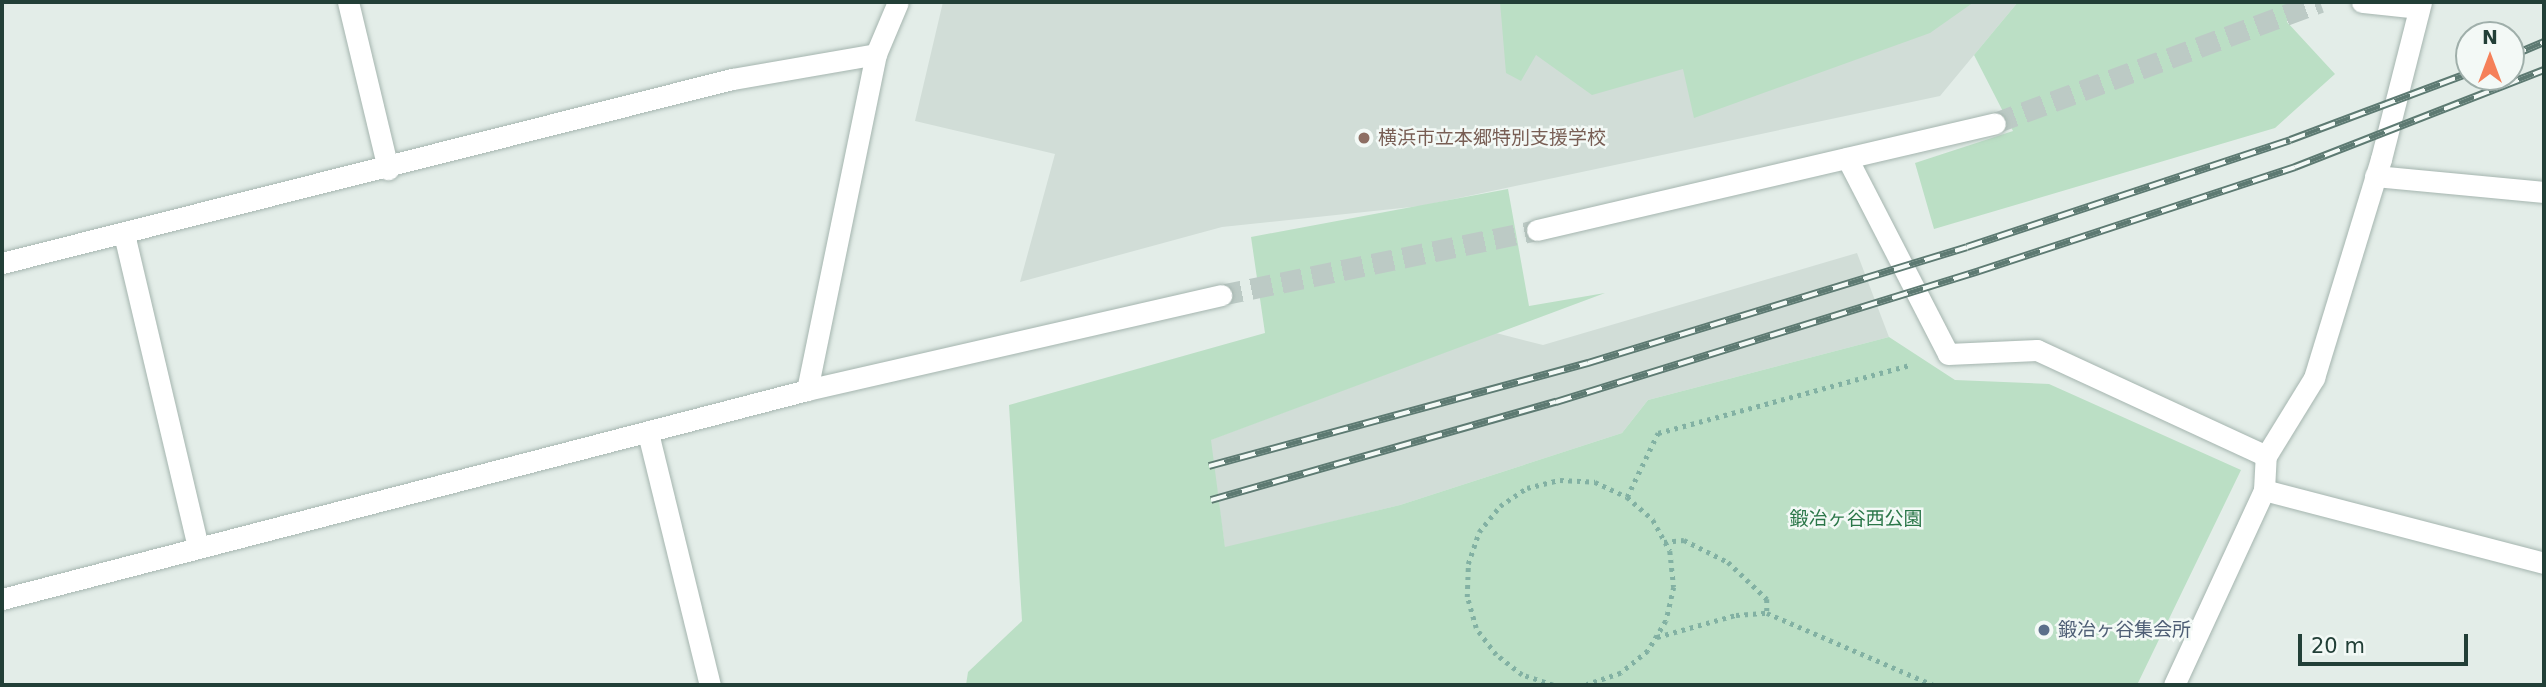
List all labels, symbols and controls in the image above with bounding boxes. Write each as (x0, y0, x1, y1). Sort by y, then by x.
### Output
north arrow (2455, 21, 2525, 91)
text: N (2482, 26, 2498, 48)
place label: 横浜市立本郷特別支援学校 (1378, 127, 1606, 149)
marker: 横浜市立本郷特別支援学校 (1356, 130, 1372, 146)
park label: 鍛冶ヶ谷西公園 (1790, 508, 1922, 530)
place label: 鍛冶ヶ谷集会所 (2058, 619, 2191, 641)
scale bar (2301, 620, 2471, 664)
marker: 鍛冶ヶ谷集会所 (2036, 622, 2052, 638)
text: 20 m (2311, 634, 2365, 658)

